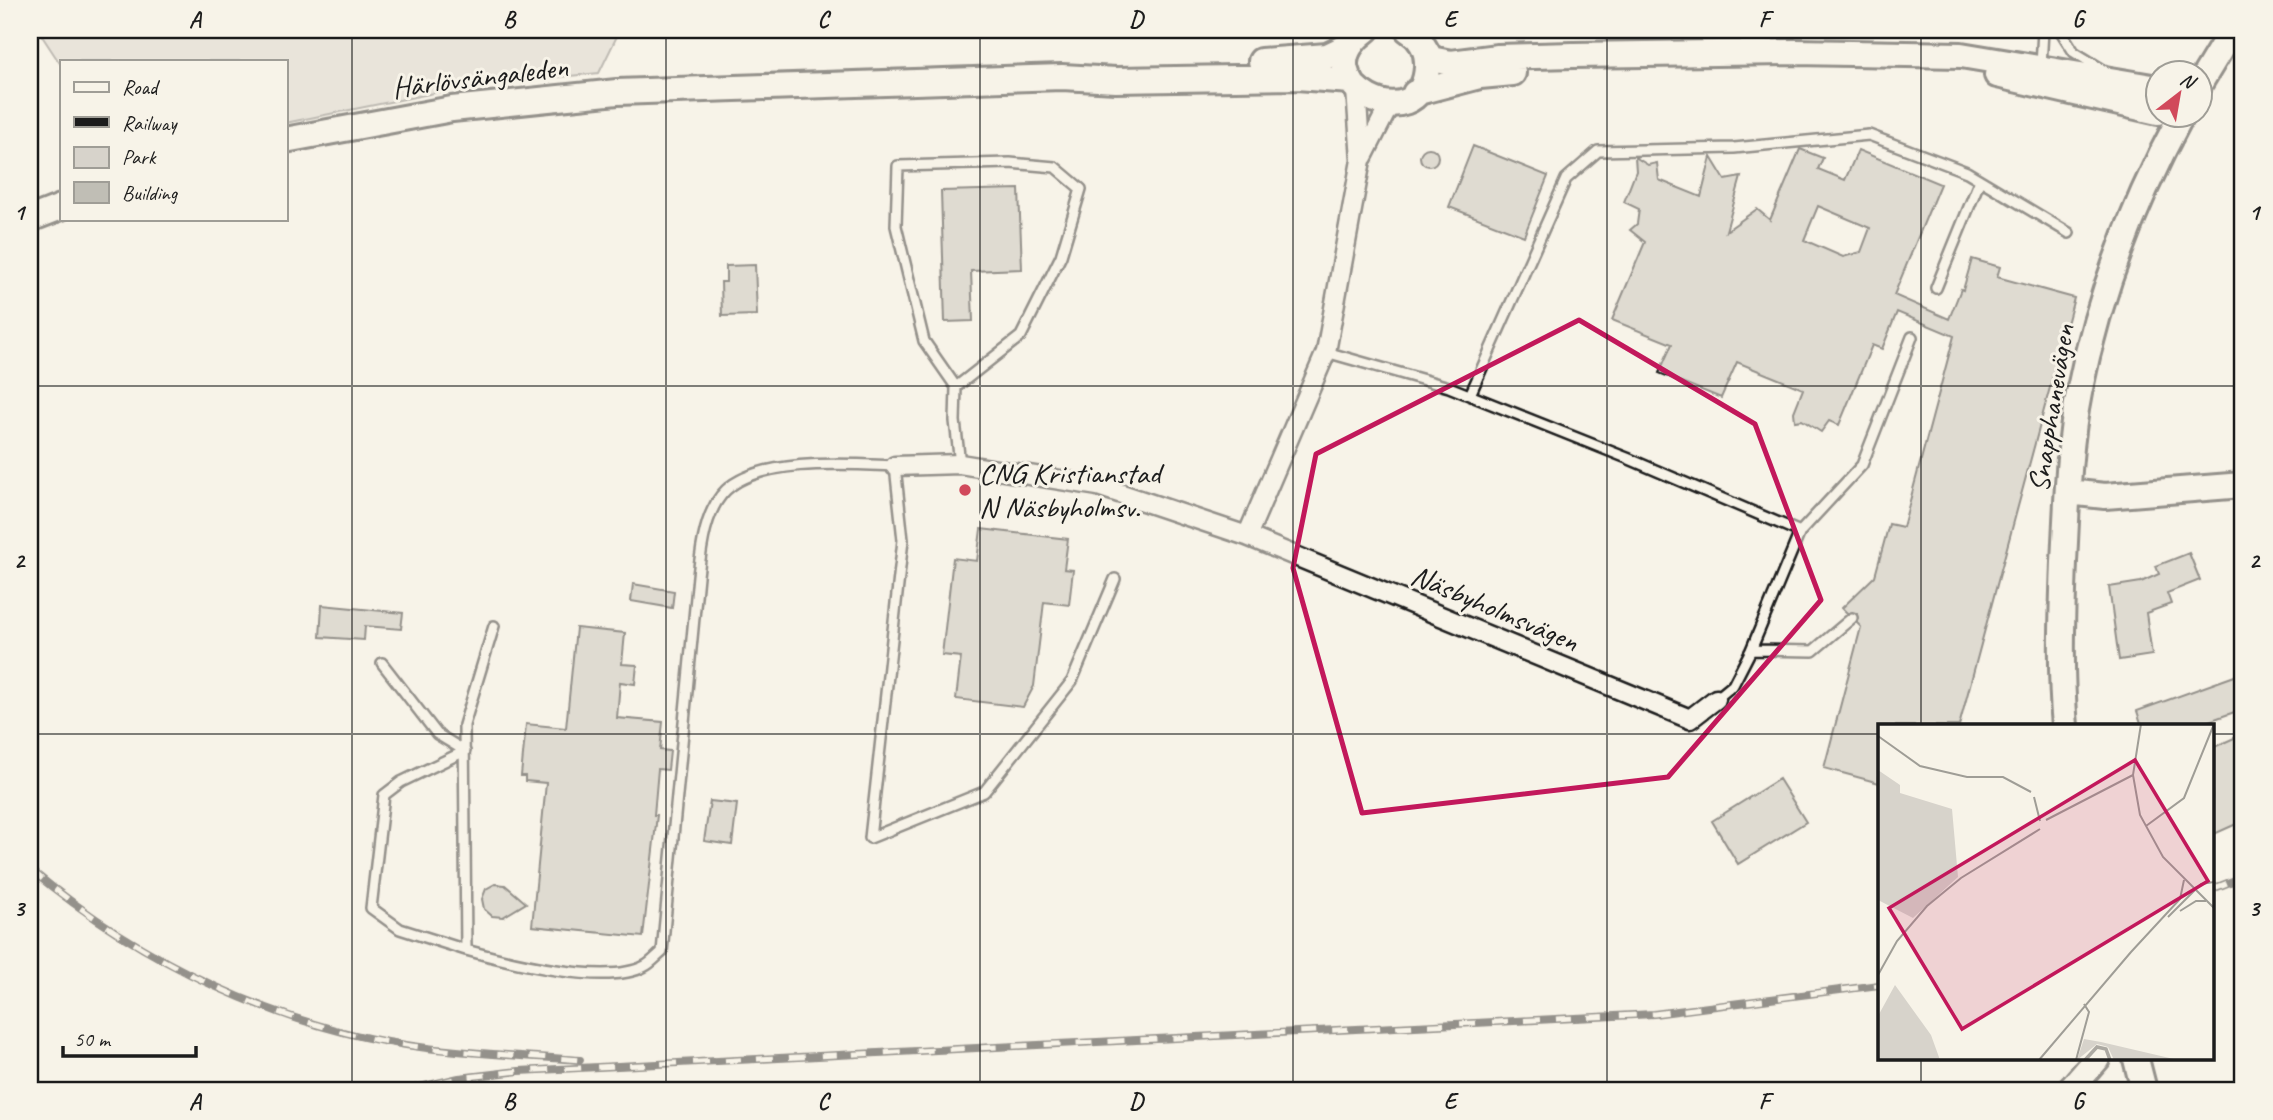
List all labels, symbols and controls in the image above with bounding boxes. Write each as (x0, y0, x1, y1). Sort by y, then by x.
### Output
text: A (189, 5, 203, 34)
text: B (503, 5, 517, 34)
text: C (818, 5, 832, 34)
text: D (1129, 5, 1145, 34)
text: E (1444, 5, 1460, 34)
text: F (1759, 5, 1775, 34)
text: G (2072, 5, 2087, 34)
street label: Härlövsängaleden (390, 47, 571, 107)
legend (60, 60, 287, 220)
north arrow (2144, 60, 2214, 130)
text: N (2176, 67, 2201, 95)
text: Road (122, 74, 161, 100)
text: Railway (122, 110, 178, 136)
text: Park (122, 144, 157, 170)
text: Building (122, 180, 179, 206)
text: 1 (14, 198, 27, 227)
text: 1 (2249, 198, 2262, 227)
street label: Snapphanevägen (2019, 321, 2083, 495)
place label: CNG Kristianstad N Näsbyholmsv. (979, 454, 1165, 526)
marker: CNG Kristianstad N Näsbyholmsv. (957, 482, 973, 498)
text: 2 (14, 546, 27, 575)
text: 2 (2249, 546, 2262, 575)
street label: Näsbyholmsvägen (1406, 556, 1585, 660)
inset map (1878, 724, 2214, 1060)
text: 3 (14, 894, 27, 923)
text: 3 (2249, 894, 2262, 923)
scale bar (63, 1015, 196, 1059)
text: 50 m (74, 1026, 112, 1052)
text: A (189, 1087, 203, 1116)
text: B (503, 1087, 517, 1116)
text: C (818, 1087, 832, 1116)
text: D (1129, 1087, 1145, 1116)
text: E (1444, 1087, 1460, 1116)
text: F (1759, 1087, 1775, 1116)
text: G (2072, 1087, 2087, 1116)

